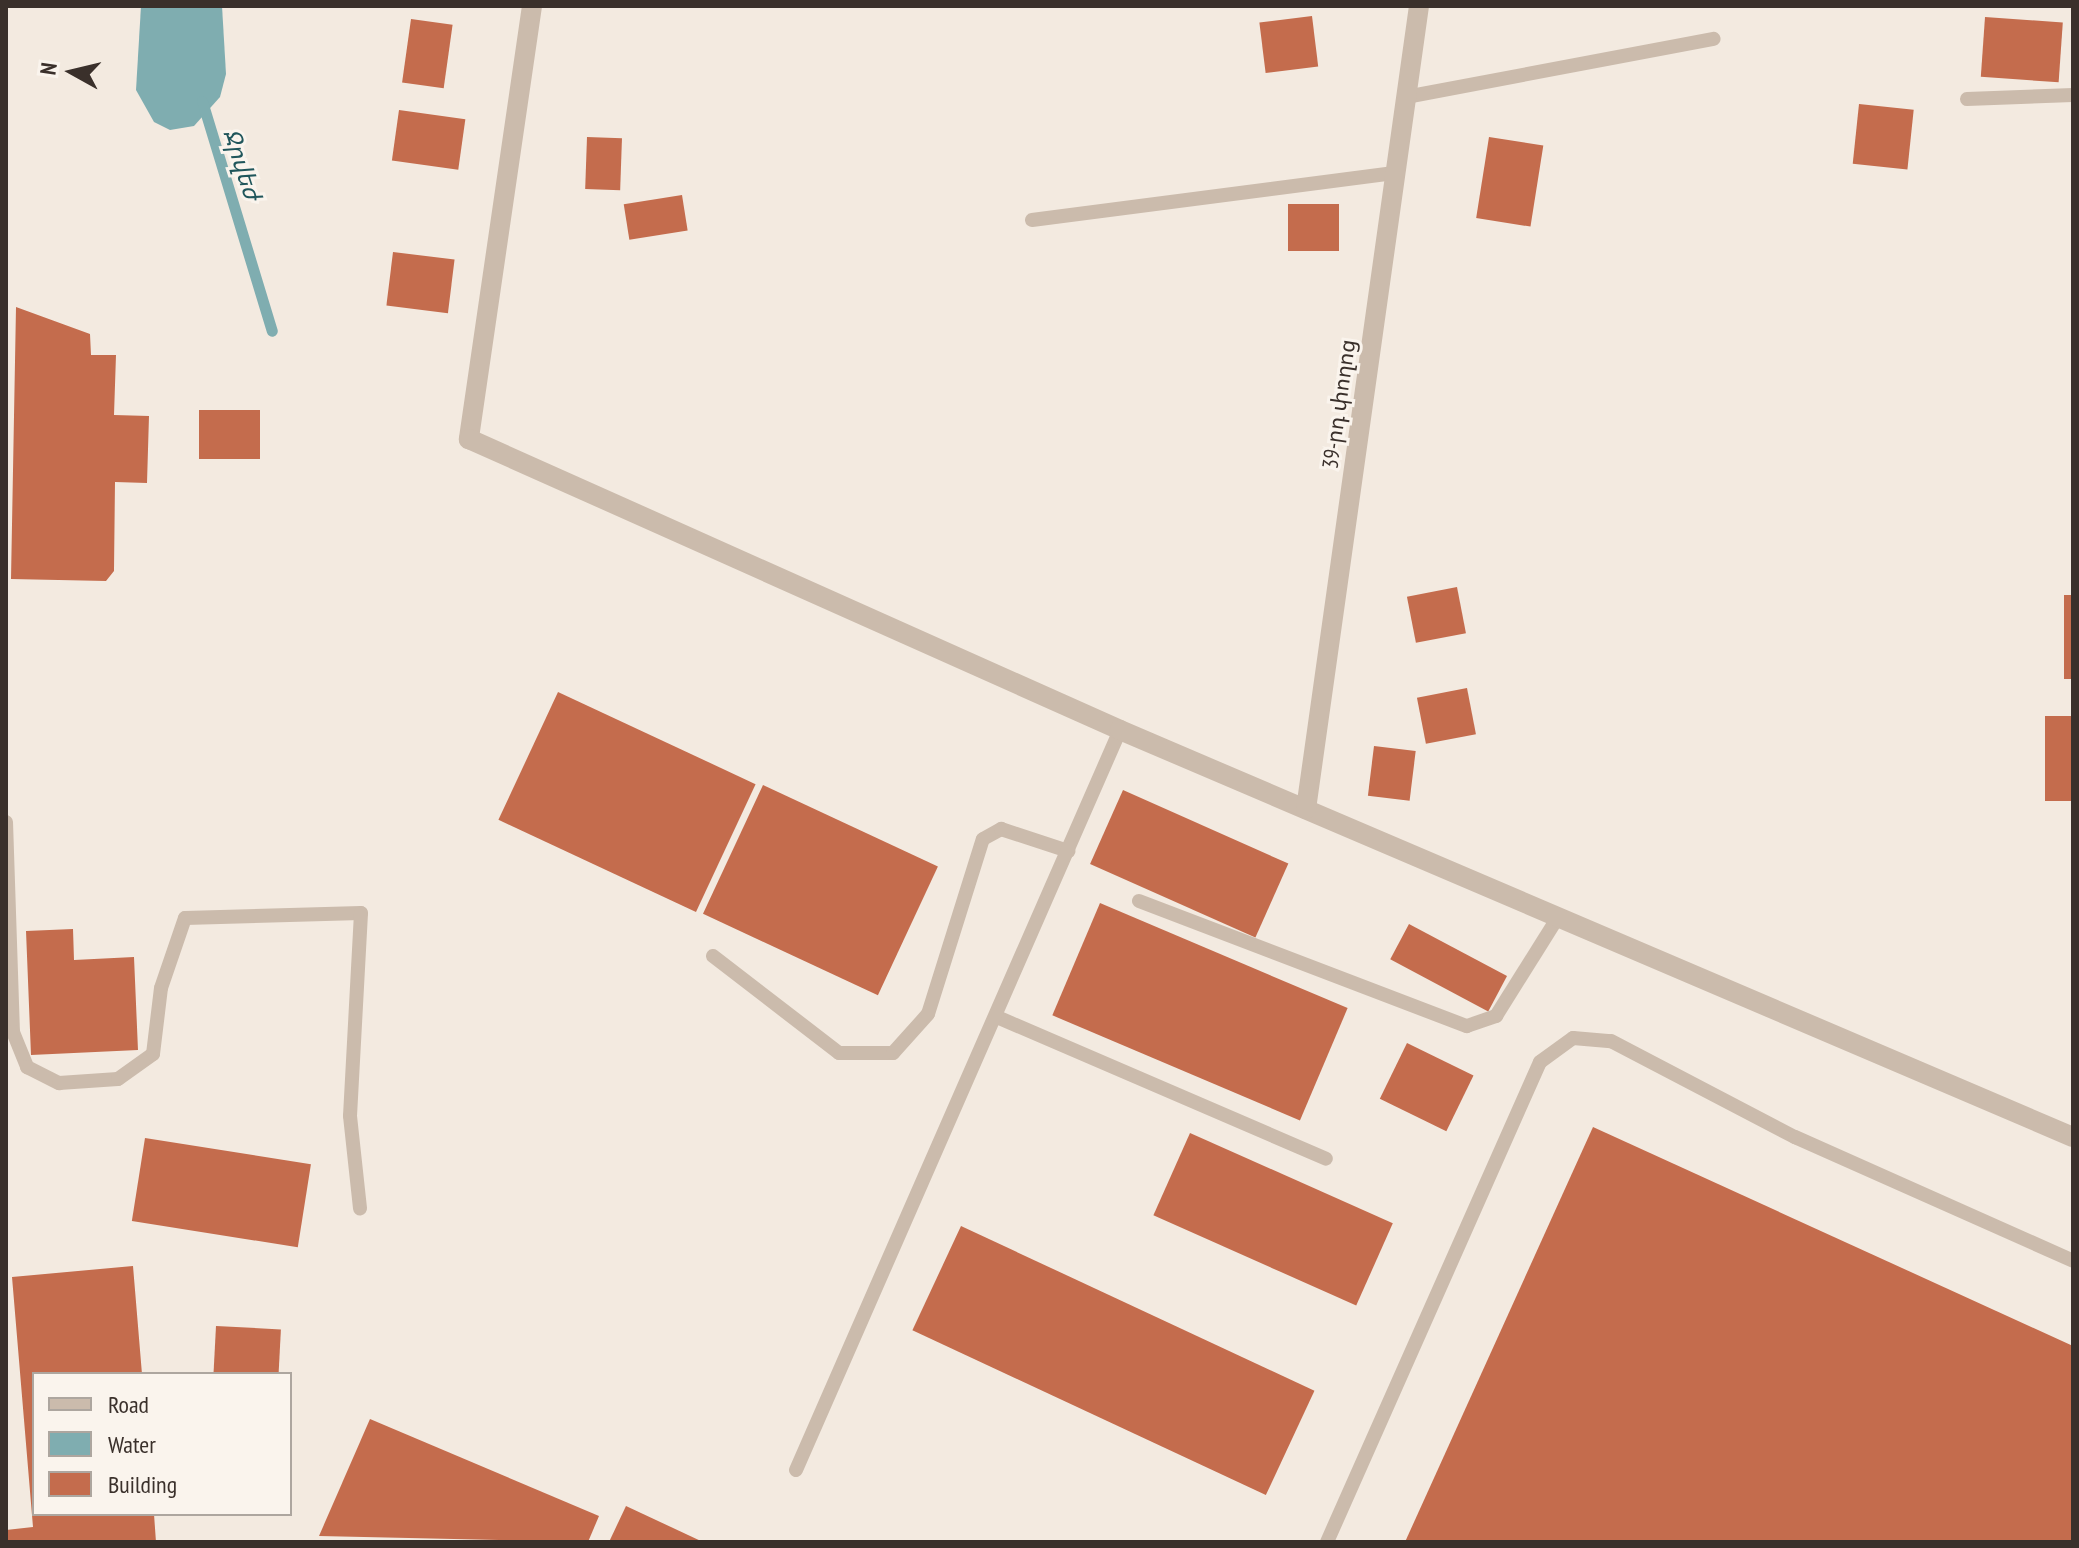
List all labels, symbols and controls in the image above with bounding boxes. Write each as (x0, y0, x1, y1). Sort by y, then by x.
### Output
north arrow (32, 32, 112, 112)
text: N (34, 61, 63, 77)
water label: Ջրվեժ (217, 125, 267, 203)
street label: 39-րդ փողոց (1317, 337, 1361, 471)
legend (32, 1372, 292, 1516)
text: Road (108, 1389, 149, 1420)
text: Water (108, 1429, 156, 1460)
text: Building (108, 1469, 177, 1500)

